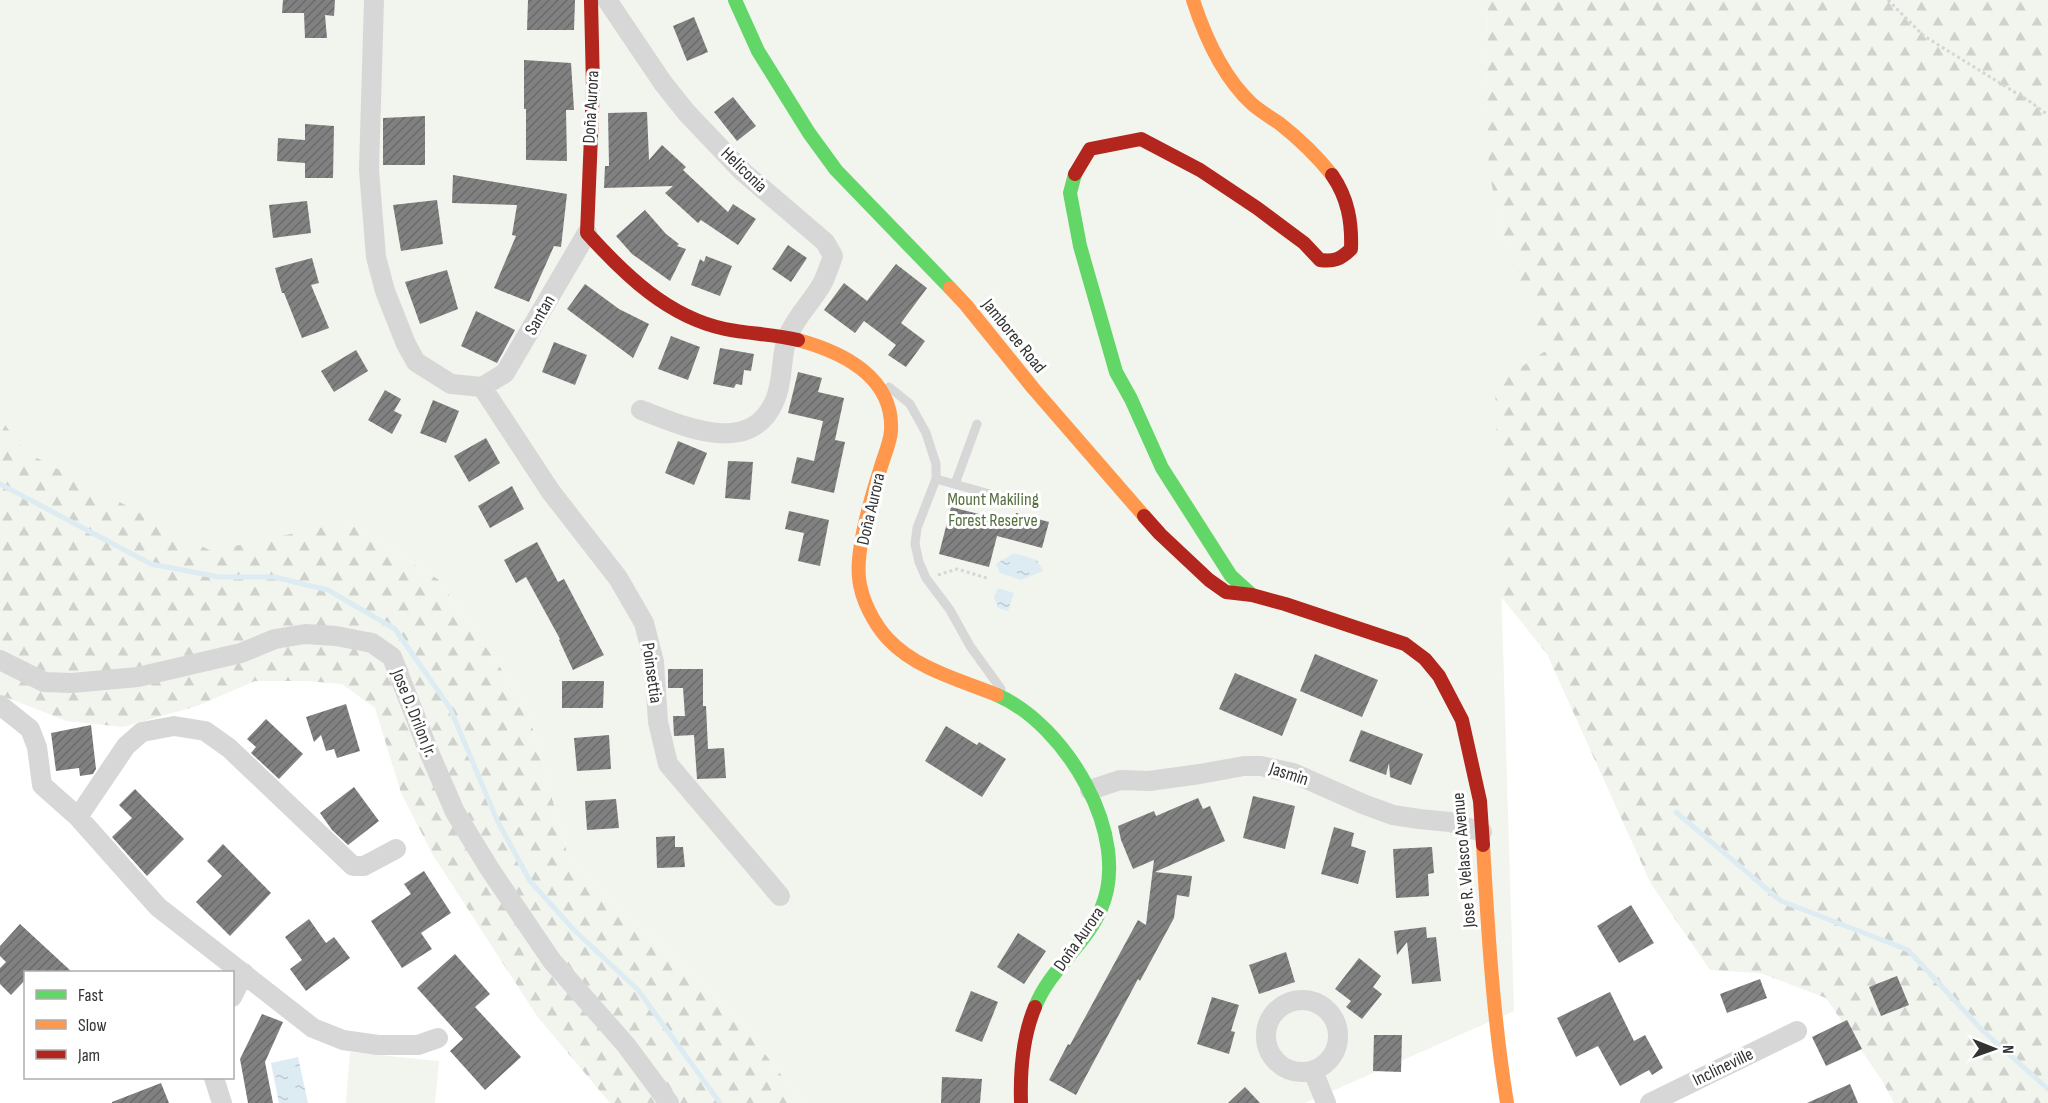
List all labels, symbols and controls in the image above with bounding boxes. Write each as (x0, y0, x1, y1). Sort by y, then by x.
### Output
street label: Doña Aurora (579, 70, 603, 144)
street label: Heliconia (717, 143, 771, 197)
street label: Santan (520, 291, 560, 339)
street label: Jamboree Road (977, 294, 1050, 377)
street label: Doña Aurora (853, 471, 889, 547)
park label: Mount Makiling Forest Reserve (947, 489, 1039, 531)
street label: Poinsettia (637, 641, 667, 705)
street label: Jose D. Drilon Jr. (387, 665, 441, 760)
street label: Jasmin (1266, 758, 1311, 790)
street label: Jose R. Velasco Avenue (1448, 792, 1480, 929)
street label: Doña Aurora (1049, 903, 1109, 975)
legend (24, 971, 234, 1079)
text: Fast (78, 985, 104, 1006)
text: Slow (78, 1015, 107, 1036)
north arrow (1964, 1019, 2024, 1079)
street label: Inclineville (1689, 1043, 1757, 1091)
text: Jam (77, 1045, 100, 1066)
text: N (1998, 1045, 2017, 1054)

